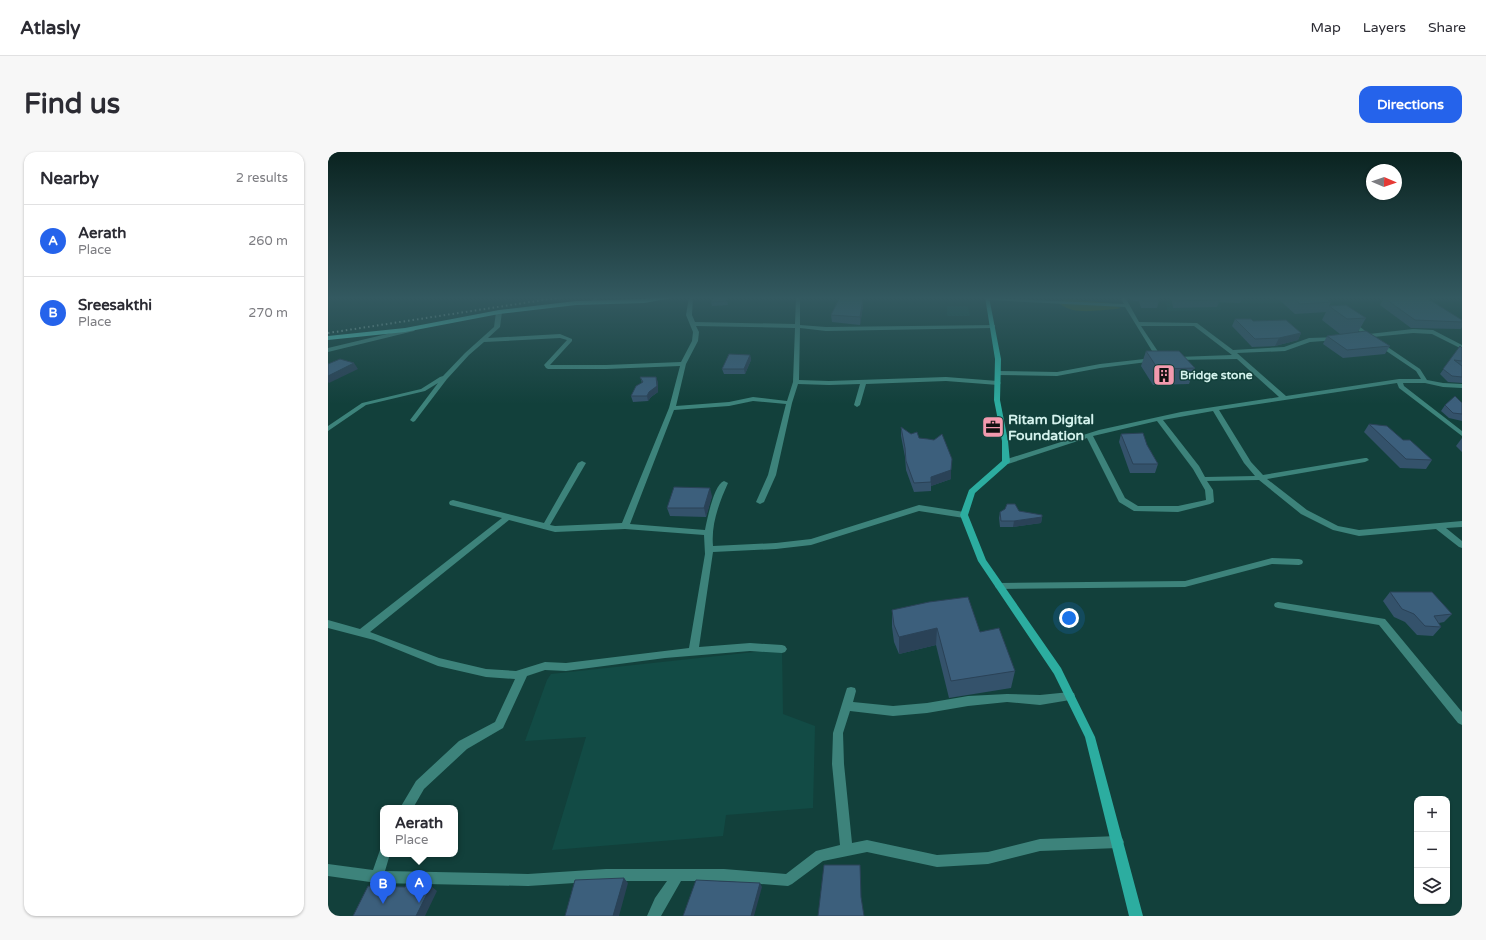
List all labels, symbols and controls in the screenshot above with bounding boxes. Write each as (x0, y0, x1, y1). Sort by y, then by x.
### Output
text: Atlasly (20, 17, 80, 39)
text: Map (1311, 19, 1341, 36)
text: Layers (1363, 19, 1406, 36)
text: Share (1428, 19, 1466, 36)
button: Directions (1359, 86, 1462, 123)
text: Find us (24, 87, 120, 121)
north arrow (1366, 164, 1402, 200)
text: Nearby (40, 168, 99, 189)
text: 2 results (236, 170, 288, 186)
text: Aerath (78, 224, 126, 242)
text: A (48, 233, 58, 249)
text: 260 m (248, 233, 288, 249)
text: Place (78, 242, 111, 258)
text: Sreesakthi (78, 296, 152, 314)
text: B (48, 305, 58, 321)
text: 270 m (248, 305, 288, 321)
text: Place (78, 314, 111, 330)
building icon: Bridge stone (1151, 362, 1177, 388)
place label: Bridge stone (1180, 368, 1253, 383)
place label: Ritam Digital Foundation (1008, 411, 1094, 444)
office icon: Ritam Digital Foundation (980, 414, 1006, 440)
your location (1059, 608, 1079, 628)
map controls (1414, 796, 1450, 904)
button: + (1414, 796, 1450, 832)
popup (380, 805, 458, 857)
text: Aerath (395, 814, 443, 832)
text: Place (395, 832, 428, 848)
button: − (1414, 832, 1450, 868)
button: layers (1414, 868, 1450, 904)
pin: A (406, 870, 432, 903)
pin: B (370, 871, 396, 904)

